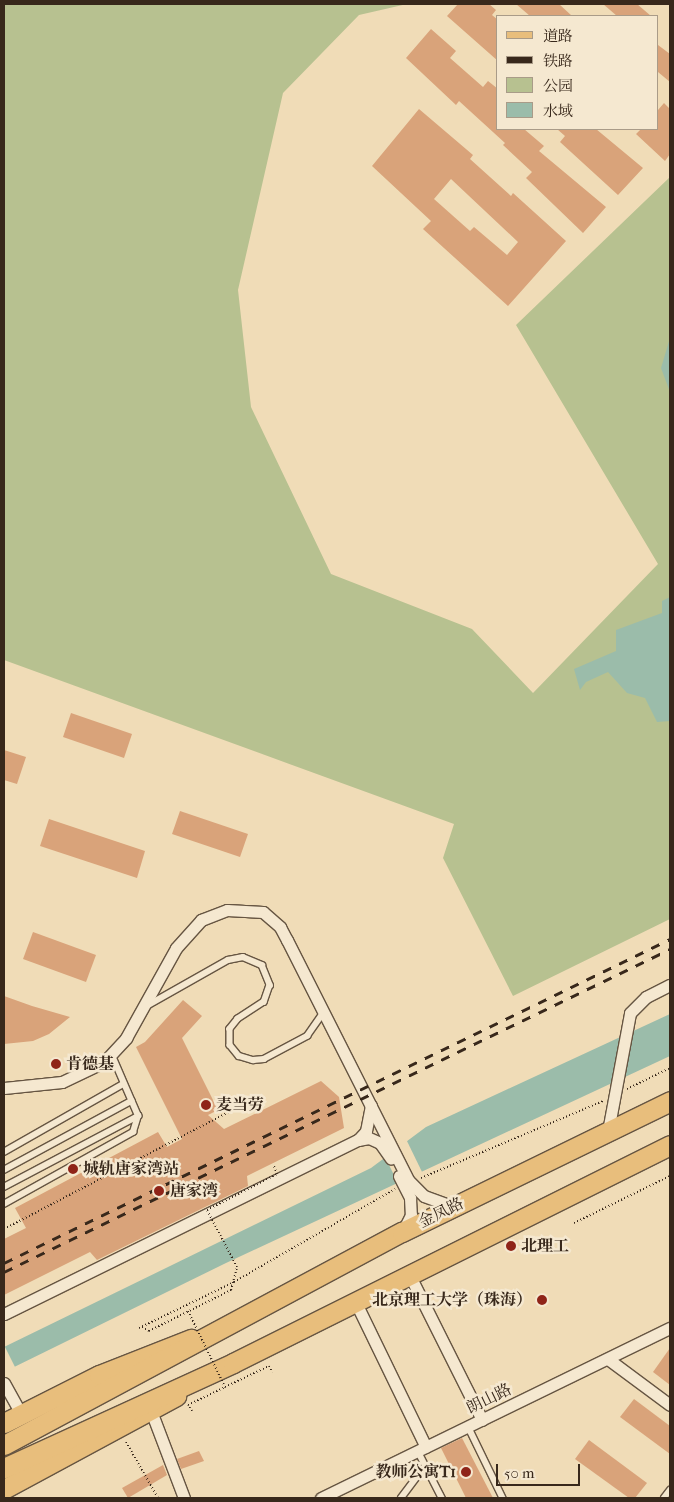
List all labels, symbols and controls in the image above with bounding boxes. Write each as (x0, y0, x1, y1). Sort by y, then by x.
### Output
legend (497, 15, 659, 130)
text: 道路 (543, 27, 573, 45)
text: 铁路 (543, 52, 573, 70)
text: 公园 (543, 77, 573, 95)
text: 水域 (543, 102, 573, 120)
place label: 肯德基 (66, 1054, 114, 1074)
marker: 肯德基 (50, 1058, 62, 1070)
place label: 麦当劳 (216, 1095, 264, 1115)
marker: 麦当劳 (200, 1099, 212, 1111)
place label: 城轨唐家湾站 (83, 1159, 179, 1179)
marker: 城轨唐家湾站 (67, 1163, 79, 1175)
place label: 唐家湾 (170, 1181, 218, 1201)
marker: 唐家湾 (152, 1184, 166, 1198)
street label: 金凤路 (415, 1194, 467, 1232)
place label: 北理工 (521, 1236, 569, 1256)
marker: 北理工 (505, 1240, 517, 1252)
place label: 北京理工大学（珠海） (372, 1290, 532, 1310)
marker: 北京理工大学（珠海） (536, 1294, 548, 1306)
street label: 朗山路 (463, 1380, 515, 1418)
scale bar (499, 1454, 583, 1486)
place label: 教师公寓T1 (376, 1462, 456, 1482)
text: 50 m (504, 1464, 534, 1482)
marker: 教师公寓T1 (460, 1466, 472, 1478)

